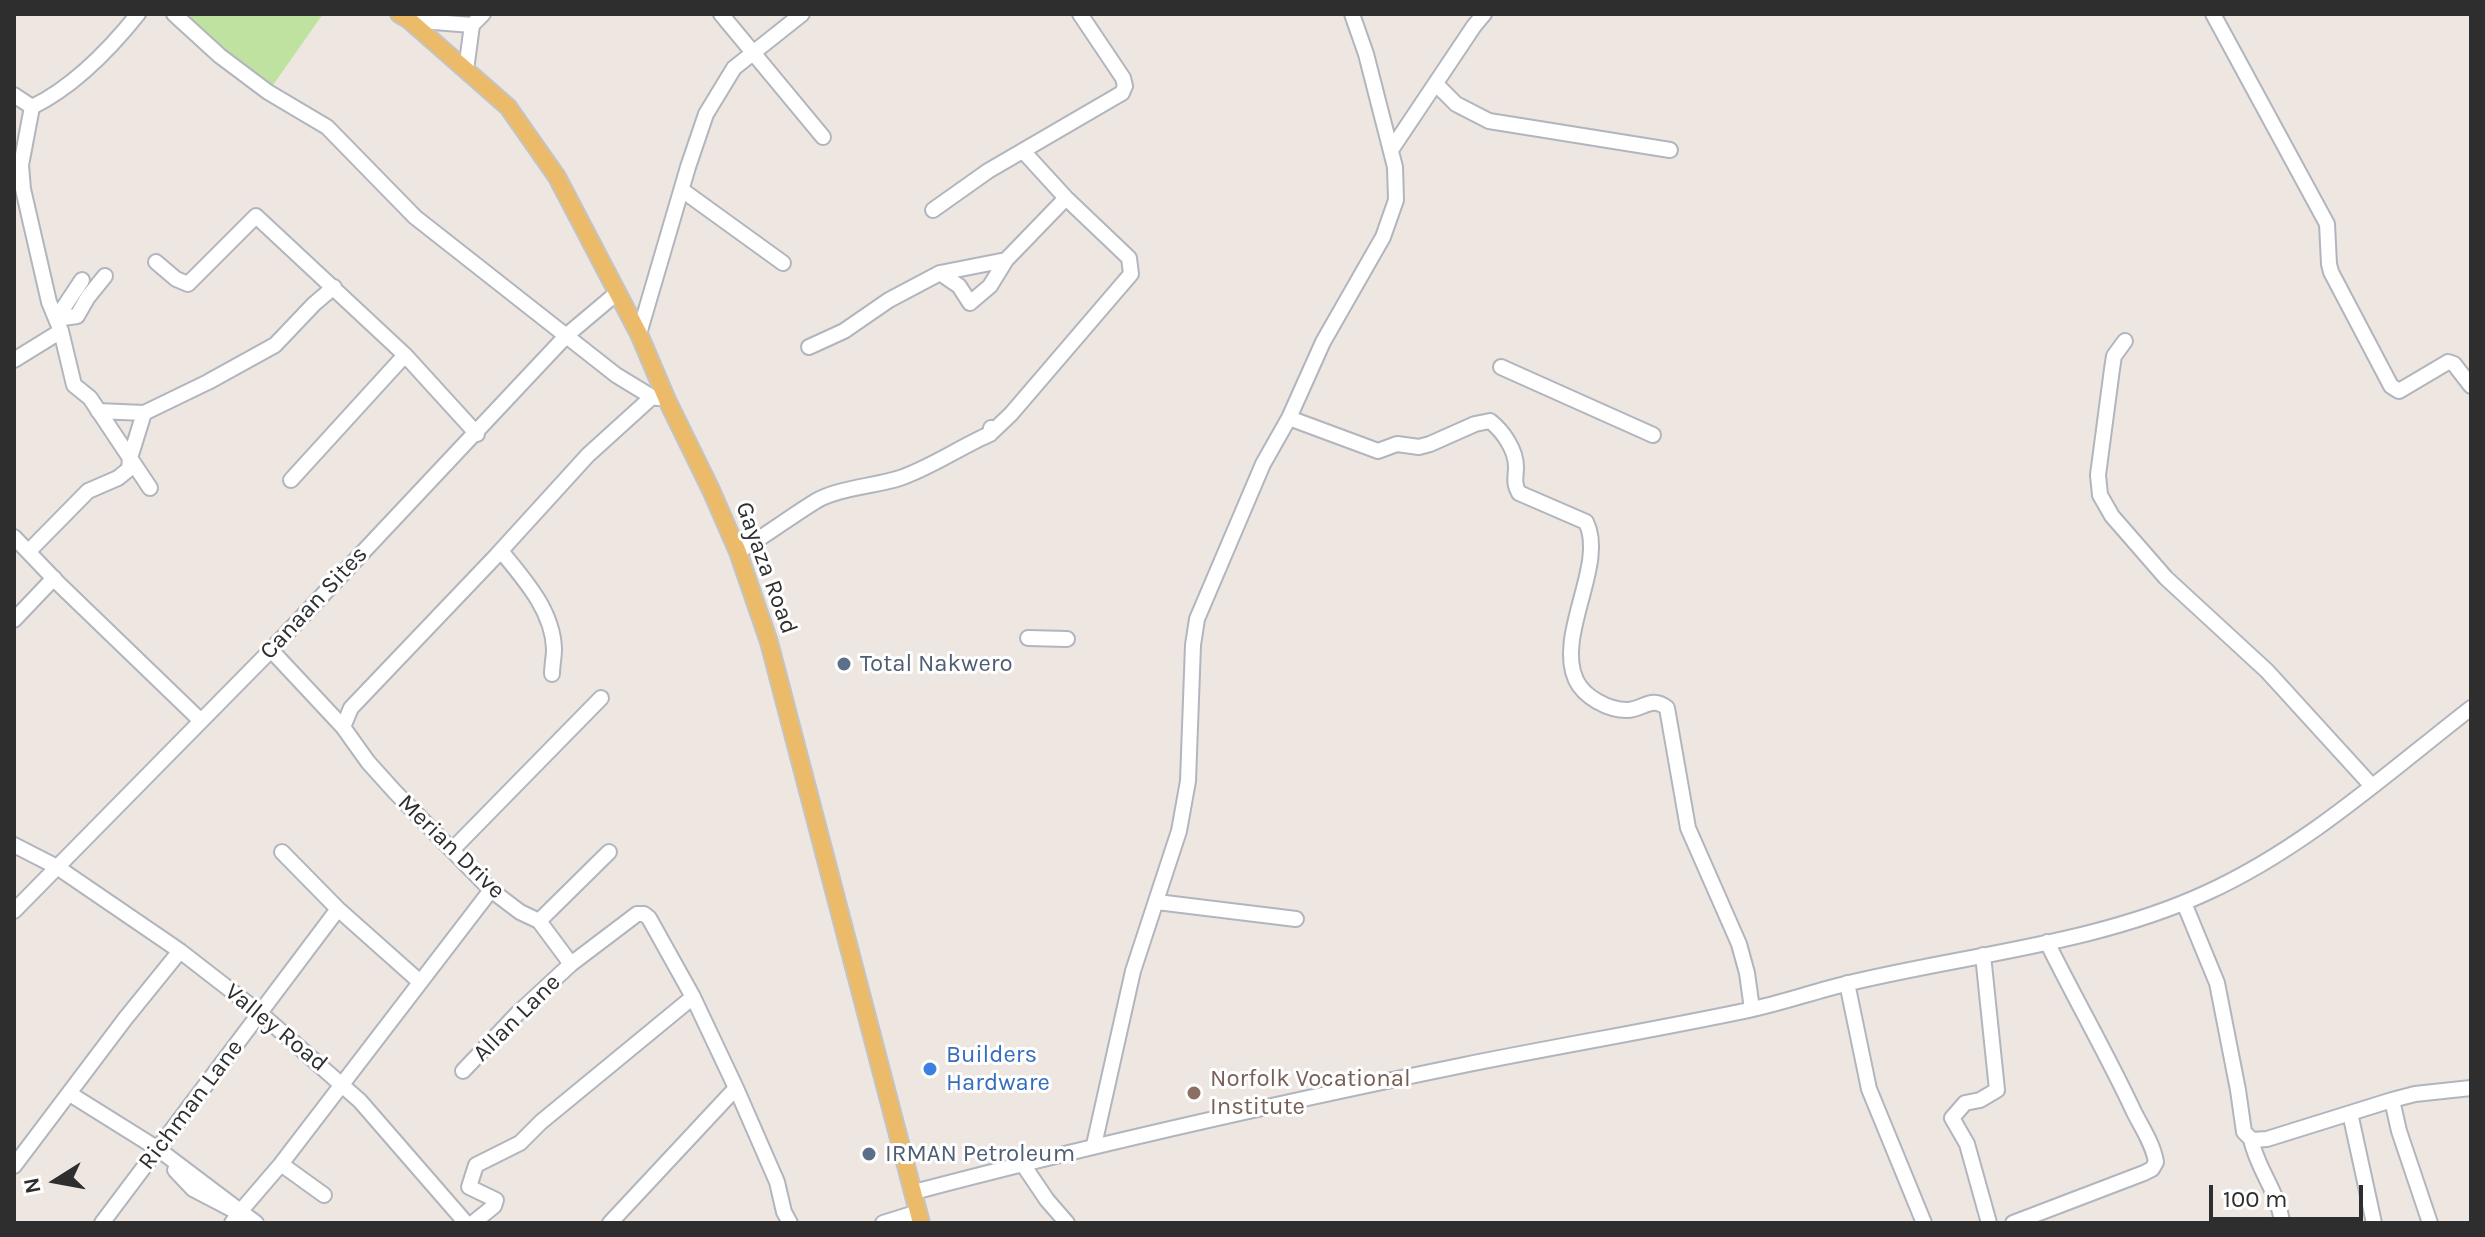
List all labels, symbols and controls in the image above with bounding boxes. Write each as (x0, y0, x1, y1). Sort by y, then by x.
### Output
street label: Gayaza Road (729, 498, 803, 638)
street label: Canaan Sites (254, 540, 374, 666)
place label: Total Nakwero (860, 650, 1013, 678)
marker: Total Nakwero (835, 655, 853, 673)
street label: Merian Drive (391, 789, 511, 905)
street label: Allan Lane (467, 968, 567, 1068)
street label: Valley Road (219, 978, 333, 1078)
street label: Richman Lane (133, 1034, 249, 1176)
place label: Builders Hardware (946, 1041, 1050, 1097)
marker: Builders Hardware (921, 1060, 939, 1078)
place label: Norfolk Vocational Institute (1210, 1065, 1411, 1121)
marker: Norfolk Vocational Institute (1185, 1084, 1203, 1102)
place label: IRMAN Petroleum (885, 1140, 1075, 1168)
north arrow (16, 1141, 96, 1221)
marker: IRMAN Petroleum (860, 1145, 878, 1163)
scale bar (2213, 1169, 2367, 1219)
text: N (18, 1175, 47, 1196)
text: 100 m (2223, 1185, 2288, 1213)

